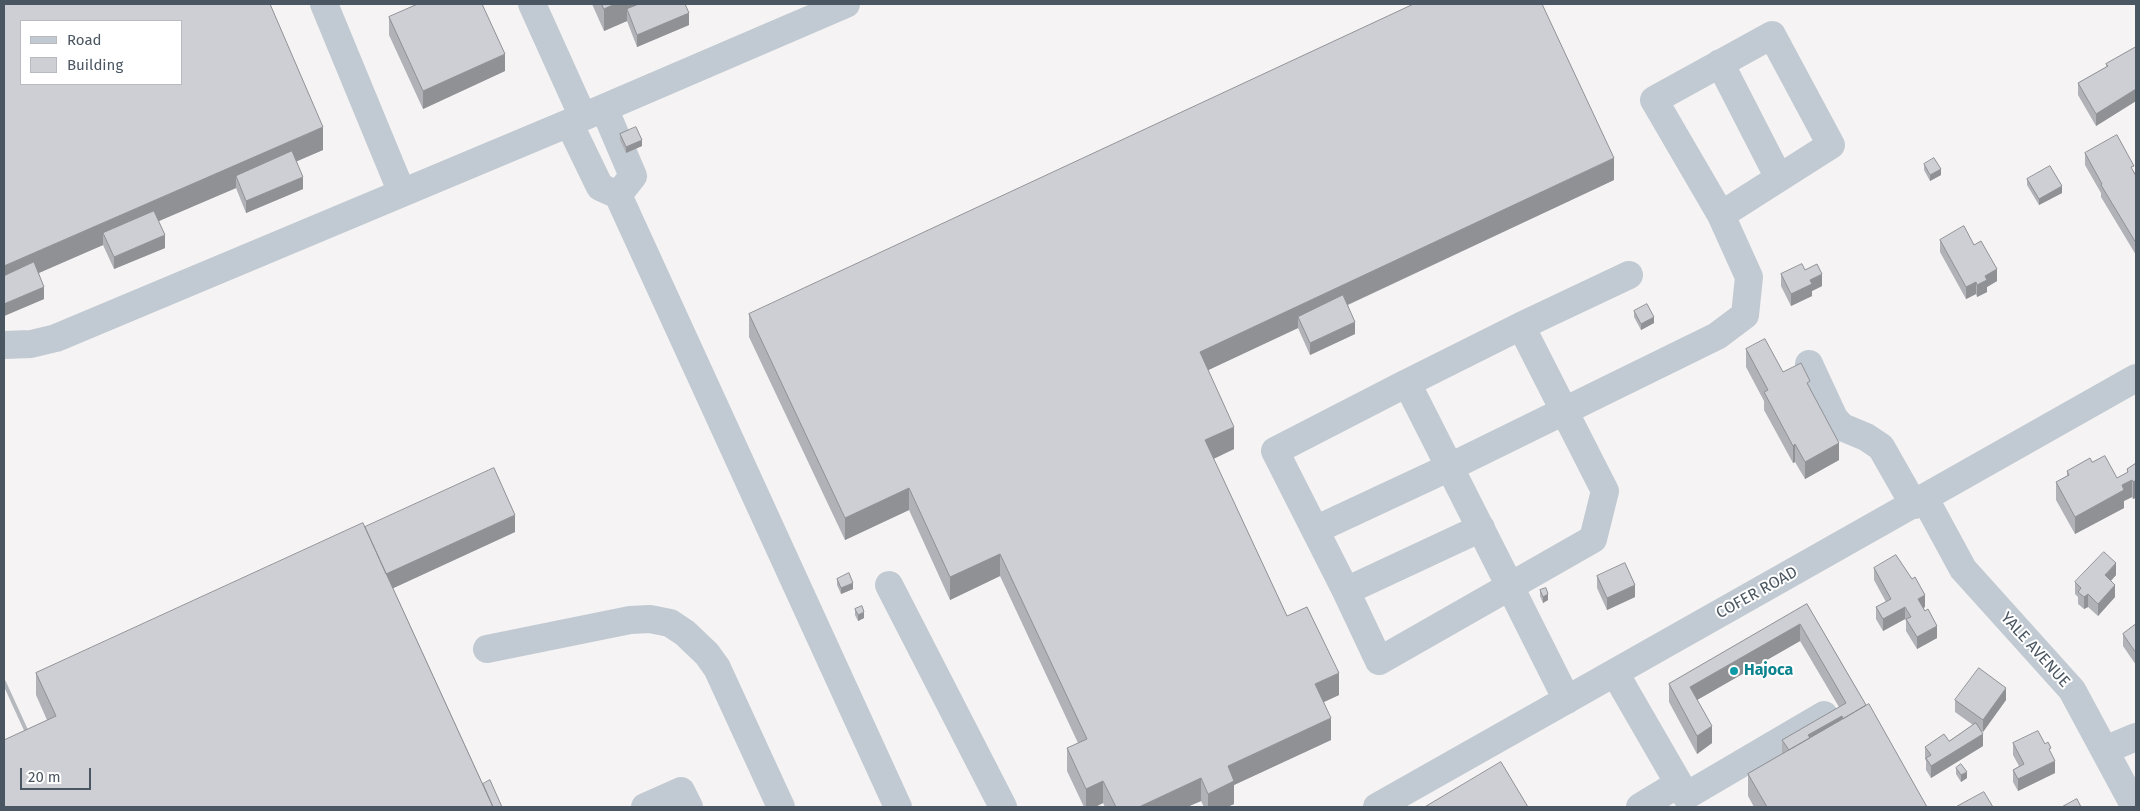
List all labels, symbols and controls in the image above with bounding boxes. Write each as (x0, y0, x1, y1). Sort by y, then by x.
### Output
legend (20, 20, 182, 85)
text: Road (67, 31, 102, 49)
text: Building (67, 56, 123, 74)
street label: COFER ROAD (1713, 563, 1801, 623)
street label: YALE AVENUE (1996, 608, 2074, 692)
place label: Hajoca (1744, 661, 1793, 681)
marker: Hajoca (1728, 665, 1740, 677)
scale bar (22, 758, 94, 790)
text: 20 m (28, 768, 61, 786)

